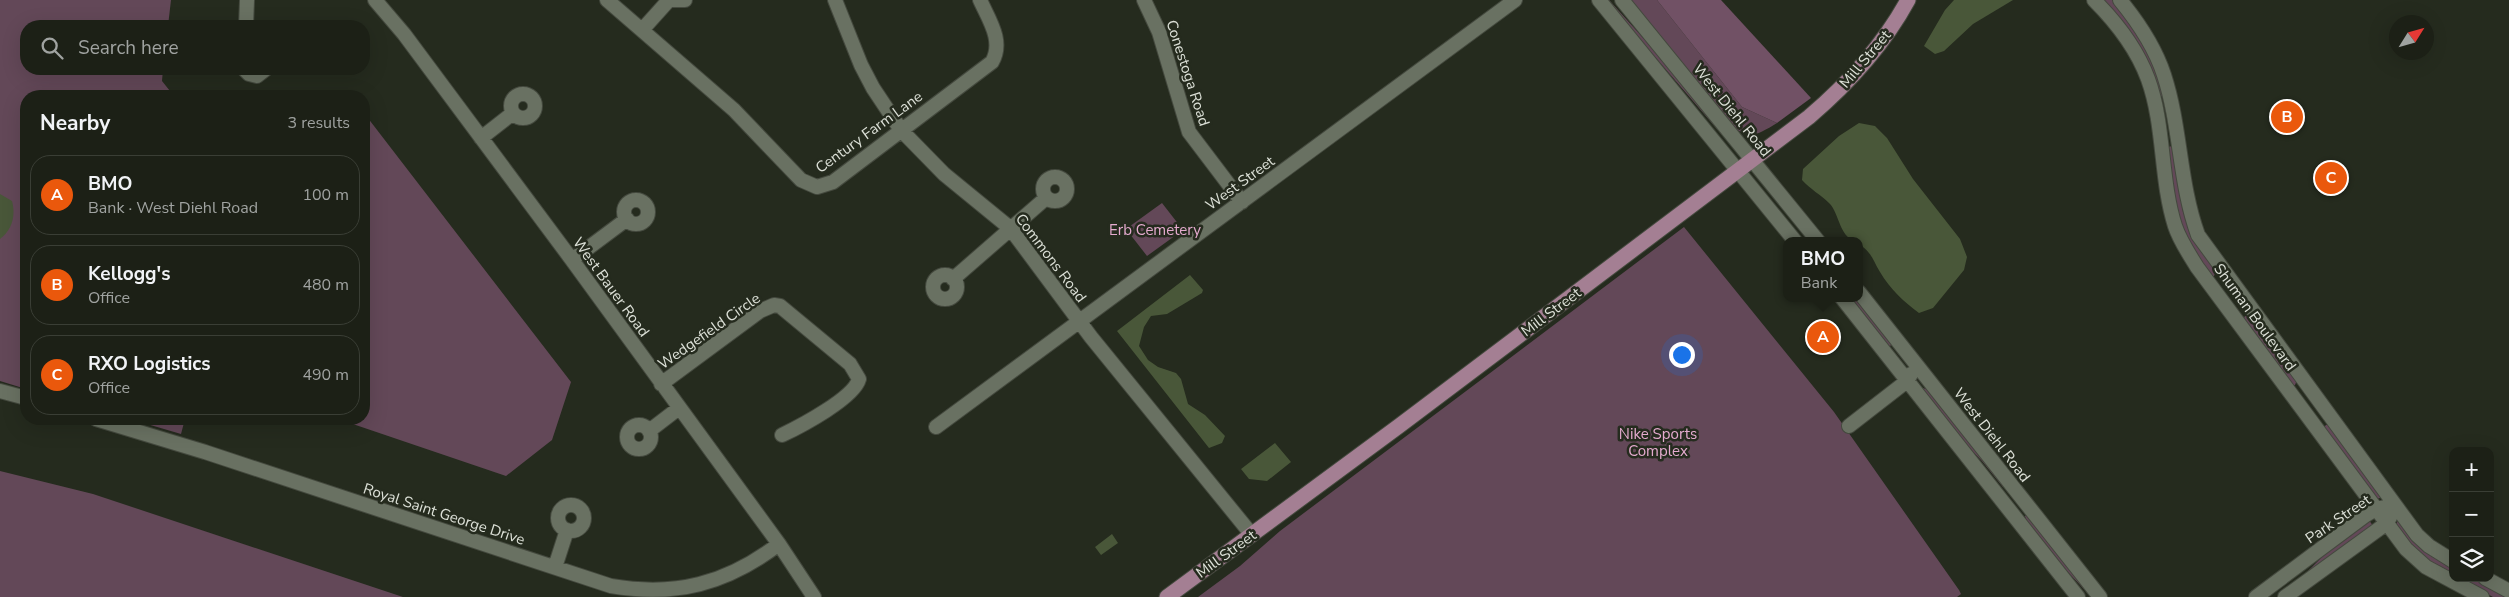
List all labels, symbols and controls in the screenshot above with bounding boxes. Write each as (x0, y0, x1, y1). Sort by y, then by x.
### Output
north arrow (2389, 15, 2434, 60)
street label: Conestoga Road (1161, 17, 1215, 129)
search box (20, 20, 370, 75)
street label: Mill Street (1835, 25, 1896, 92)
icon: search (38, 34, 66, 62)
text: Search here (78, 35, 179, 61)
street label: West Diehl Road (1688, 59, 1776, 161)
street label: Century Farm Lane (811, 86, 927, 178)
pin: B (2271, 98, 2303, 136)
text: Nearby (40, 109, 110, 137)
text: 3 results (288, 112, 350, 134)
street label: West Street (1201, 151, 1279, 215)
pin: C (2315, 159, 2347, 197)
text: BMO (88, 171, 132, 197)
text: A (51, 184, 63, 206)
text: 100 m (302, 184, 349, 206)
text: Bank · West Diehl Road (88, 197, 258, 219)
street label: Commons Road (1011, 209, 1091, 307)
park label: Erb Cemetery (1109, 220, 1201, 240)
street label: West Bauer Road (568, 233, 654, 341)
popup (1783, 237, 1863, 302)
text: BMO (1801, 246, 1845, 272)
street label: Shuman Boulevard (2209, 259, 2301, 375)
text: Kellogg's (88, 261, 170, 287)
text: Bank (1801, 272, 1837, 294)
text: B (51, 274, 63, 296)
text: 480 m (302, 274, 349, 296)
street label: Mill Street (1517, 283, 1586, 341)
text: Office (88, 287, 130, 309)
street label: Wedgefield Circle (654, 288, 764, 374)
pin: A (1807, 318, 1839, 356)
your location (1669, 342, 1695, 368)
text: RXO Logistics (88, 351, 211, 377)
text: C (52, 364, 62, 386)
text: 490 m (302, 364, 349, 386)
text: Office (88, 377, 130, 399)
street label: West Diehl Road (1949, 384, 2035, 486)
park label: Nike Sports Complex (1619, 424, 1697, 461)
map controls (2449, 447, 2494, 582)
button: + (2449, 447, 2494, 492)
street label: Royal Saint George Drive (361, 478, 527, 550)
street label: Park Street (2301, 489, 2375, 548)
button: − (2449, 492, 2494, 537)
street label: Mill Street (1192, 525, 1261, 583)
button: layers (2449, 537, 2494, 582)

